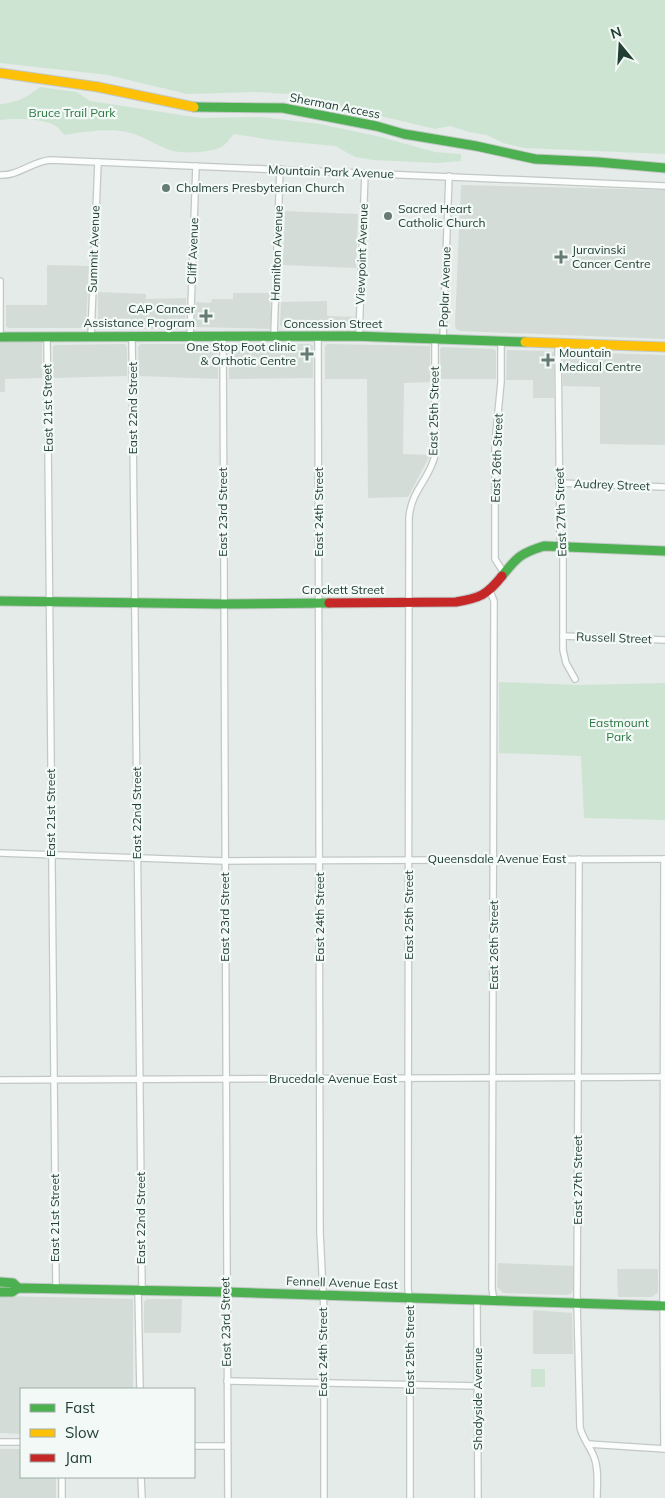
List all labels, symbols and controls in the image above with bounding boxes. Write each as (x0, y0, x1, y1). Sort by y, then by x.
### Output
north arrow (595, 20, 645, 70)
text: N (608, 22, 624, 43)
street label: Sherman Access (288, 89, 382, 122)
park label: Bruce Trail Park (29, 105, 116, 120)
street label: Mountain Park Avenue (268, 162, 394, 181)
place label: Chalmers Presbyterian Church (176, 180, 344, 195)
marker: Chalmers Presbyterian Church (160, 182, 172, 194)
place label: Sacred Heart Catholic Church (398, 201, 486, 230)
street label: Viewpoint Avenue (352, 203, 371, 305)
street label: Summit Avenue (84, 205, 103, 293)
street label: Hamilton Avenue (267, 205, 286, 301)
marker: Sacred Heart Catholic Church (382, 210, 394, 222)
street label: Cliff Avenue (184, 217, 201, 285)
place label: Juravinski Cancer Centre (572, 242, 650, 271)
street label: Poplar Avenue (436, 246, 453, 328)
marker: Juravinski Cancer Centre (554, 250, 568, 264)
place label: CAP Cancer Assistance Program (84, 301, 196, 330)
marker: CAP Cancer Assistance Program (199, 309, 213, 323)
street label: Concession Street (284, 316, 382, 331)
place label: One Stop Foot clinic & Orthotic Centre (186, 339, 296, 368)
place label: Mountain Medical Centre (559, 345, 641, 374)
marker: One Stop Foot clinic & Orthotic Centre (300, 347, 314, 361)
marker: Mountain Medical Centre (541, 353, 555, 367)
street label: East 22nd Street (125, 362, 140, 454)
street label: East 21st Street (39, 364, 56, 452)
street label: East 25th Street (425, 366, 442, 456)
street label: East 26th Street (487, 413, 506, 503)
street label: East 23rd Street (215, 467, 230, 557)
street label: East 24th Street (311, 467, 326, 557)
street label: East 27th Street (551, 467, 570, 557)
street label: Audrey Street (574, 476, 650, 493)
street label: Crockett Street (302, 582, 384, 597)
street label: Russell Street (576, 629, 652, 646)
park label: Eastmount Park (589, 715, 649, 744)
street label: East 22nd Street (129, 767, 144, 859)
street label: East 21st Street (43, 769, 58, 857)
street label: Queensdale Avenue East (428, 851, 566, 866)
street label: East 25th Street (401, 870, 416, 960)
street label: East 23rd Street (217, 872, 232, 962)
street label: East 24th Street (312, 872, 327, 962)
street label: East 26th Street (486, 900, 501, 990)
street label: Brucedale Avenue East (269, 1071, 397, 1086)
street label: East 27th Street (570, 1135, 585, 1225)
street label: East 22nd Street (133, 1172, 148, 1264)
street label: East 21st Street (47, 1174, 62, 1262)
street label: Fennell Avenue East (286, 1273, 398, 1292)
street label: East 23rd Street (217, 1277, 234, 1367)
street label: East 25th Street (402, 1305, 417, 1395)
street label: East 24th Street (315, 1307, 330, 1397)
street label: Shadyside Avenue (470, 1348, 485, 1450)
legend (20, 1388, 195, 1478)
text: Fast (65, 1398, 95, 1417)
text: Slow (65, 1423, 99, 1442)
text: Jam (65, 1448, 92, 1467)

